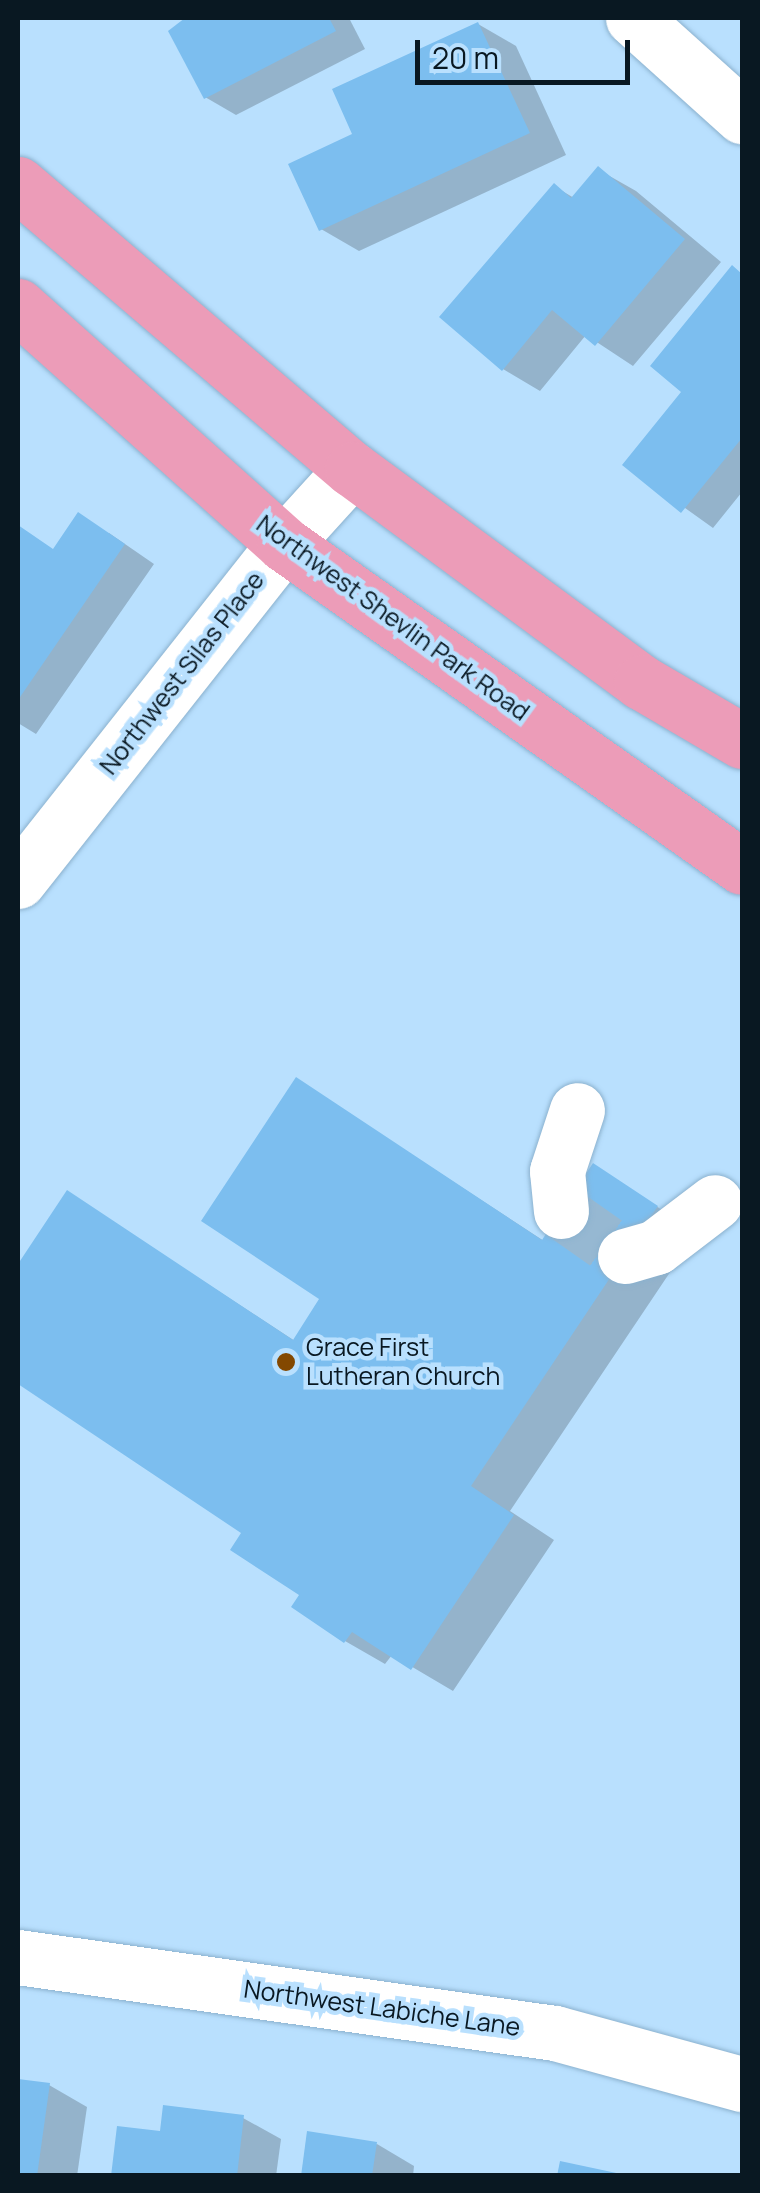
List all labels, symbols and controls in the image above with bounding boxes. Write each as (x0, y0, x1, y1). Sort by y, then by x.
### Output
scale bar (420, 20, 635, 82)
text: 20 m (432, 37, 499, 78)
street label: Northwest Shevlin Park Road (251, 509, 535, 727)
street label: Northwest Silas Place (93, 566, 271, 780)
place label: Grace First Lutheran Church (306, 1333, 500, 1392)
marker: Grace First Lutheran Church (275, 1351, 297, 1373)
street label: Northwest Labiche Lane (242, 1974, 522, 2042)

